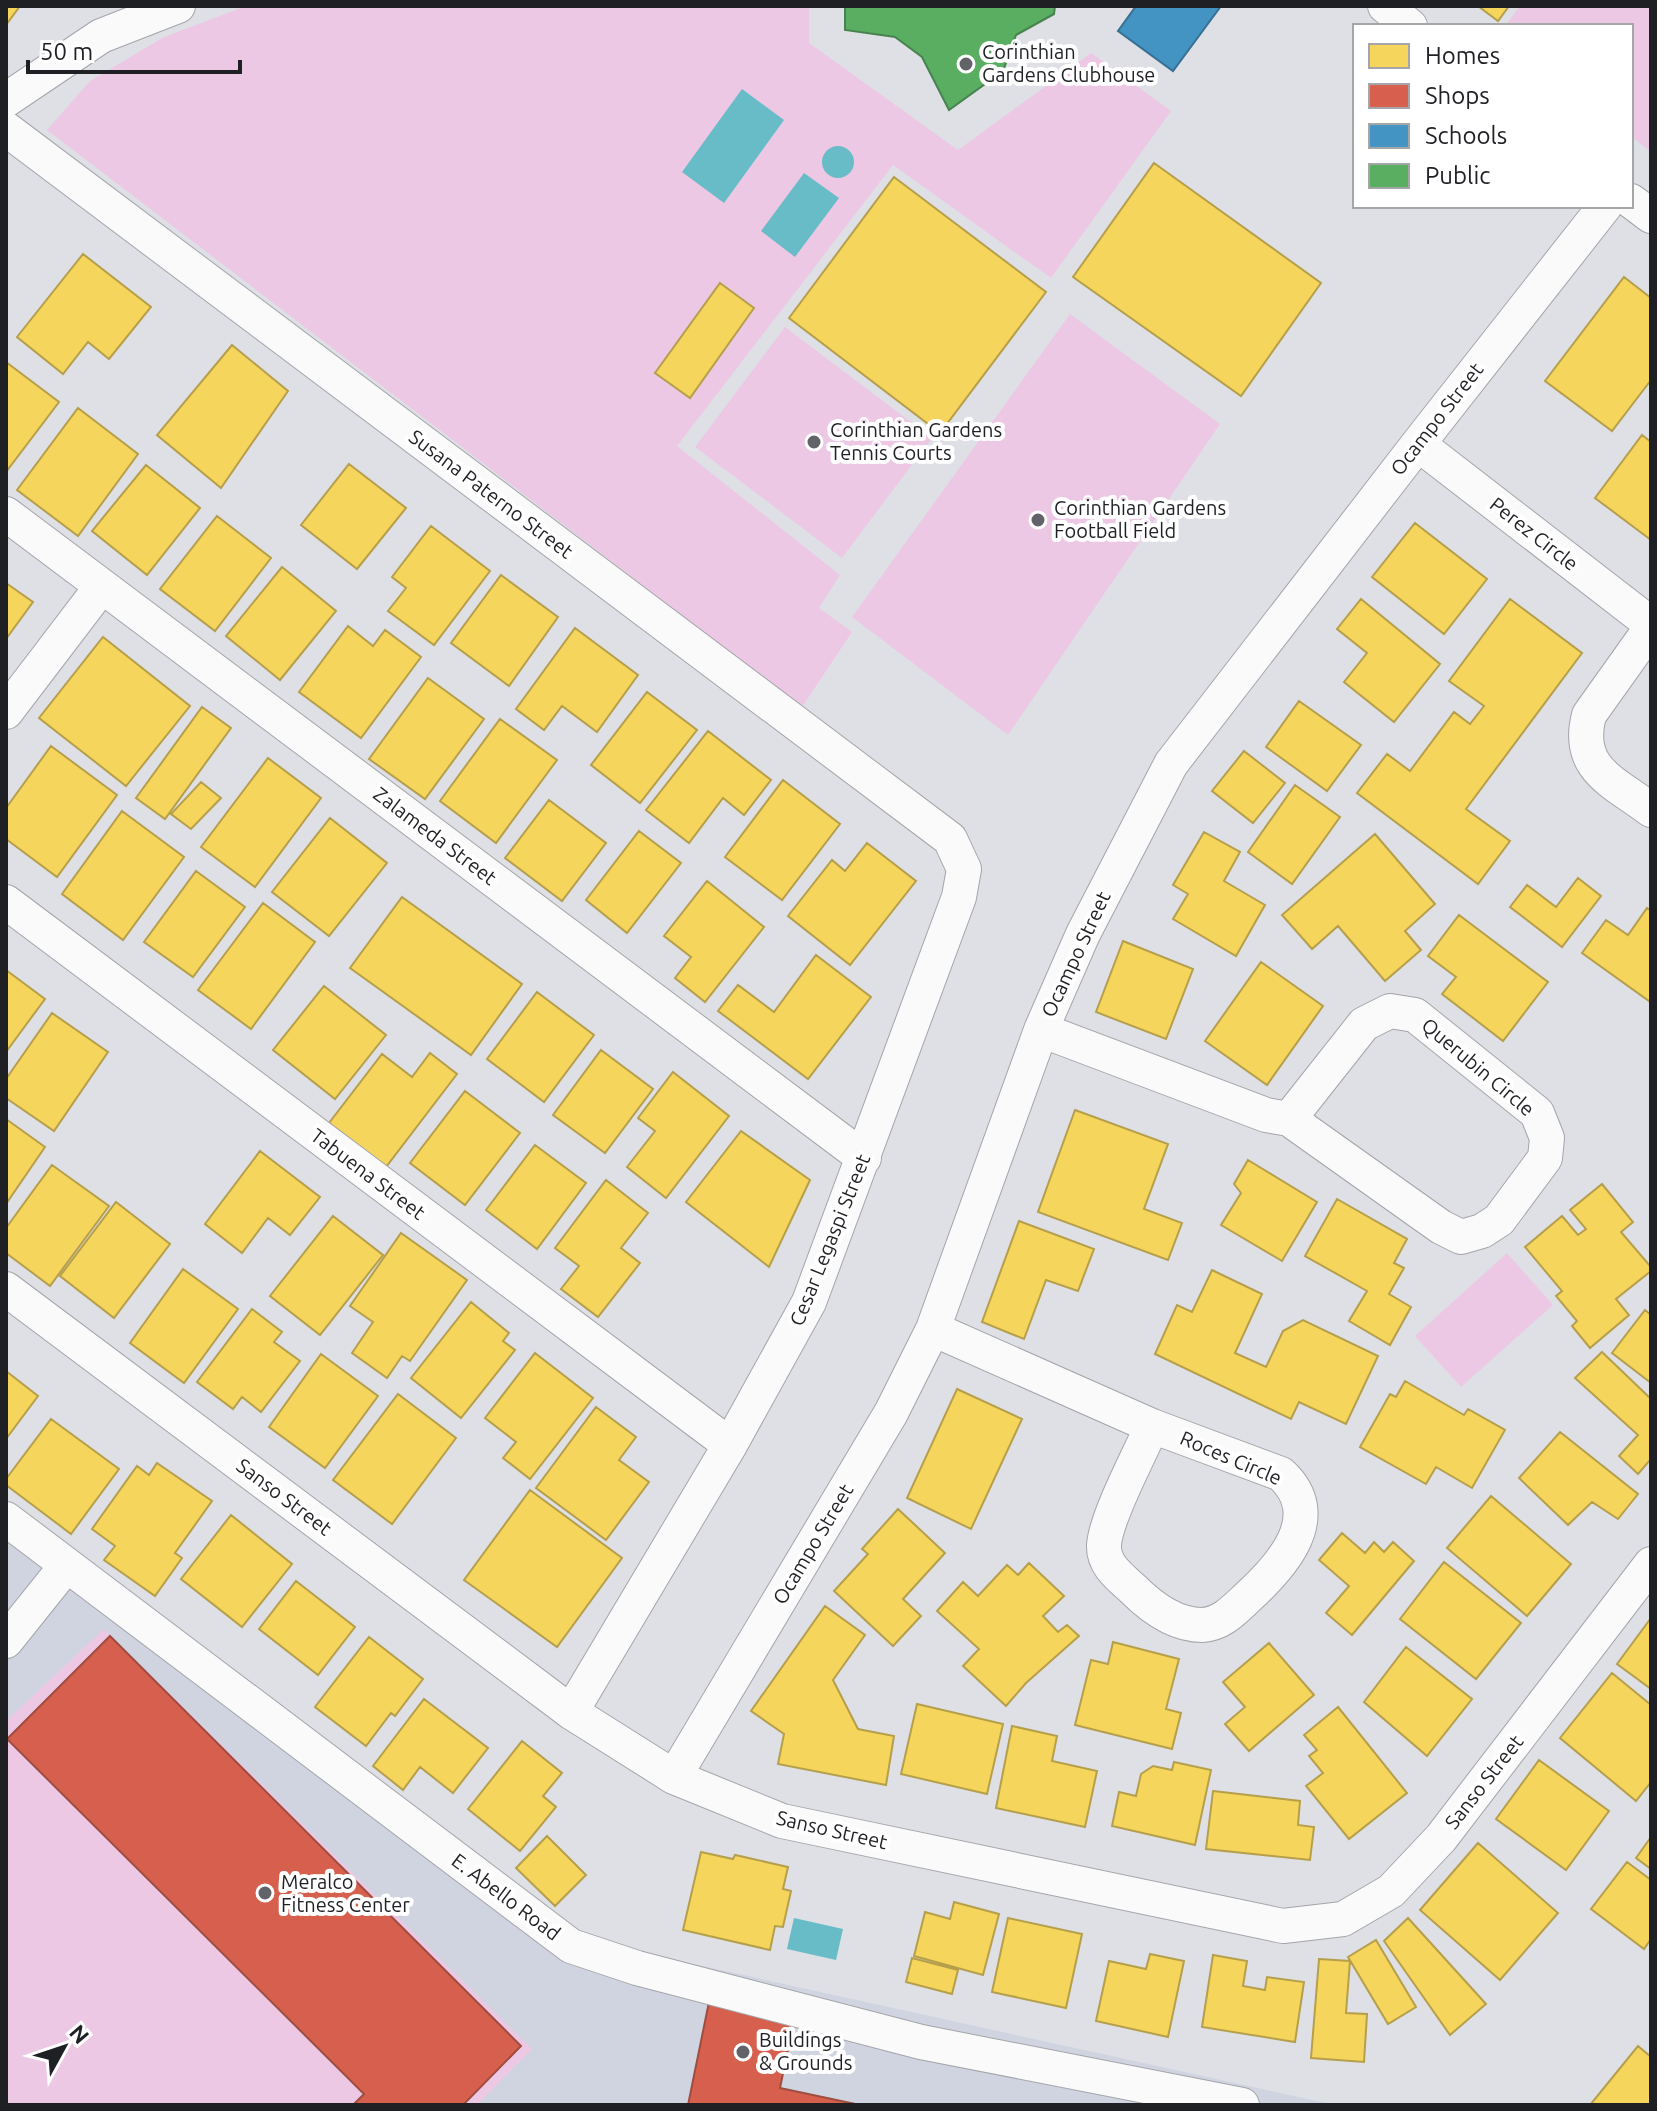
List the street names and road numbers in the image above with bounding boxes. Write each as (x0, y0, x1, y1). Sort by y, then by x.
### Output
street label: Ocampo Street (1386, 358, 1488, 479)
street label: Susana Paterno Street (405, 424, 578, 563)
street label: Perez Circle (1486, 492, 1583, 575)
street label: Zalameda Street (369, 782, 501, 889)
street label: Ocampo Street (1036, 887, 1115, 1020)
street label: Querubin Circle (1417, 1013, 1539, 1120)
street label: Tabuena Street (307, 1123, 430, 1224)
street label: Cesar Legaspi Street (785, 1151, 875, 1329)
street label: Roces Circle (1177, 1426, 1285, 1489)
street label: Sanso Street (232, 1453, 336, 1540)
street label: Ocampo Street (768, 1479, 858, 1608)
street label: Sanso Street (1440, 1730, 1528, 1833)
street label: Sanso Street (774, 1806, 890, 1853)
street label: E. Abello Road (448, 1848, 565, 1945)

